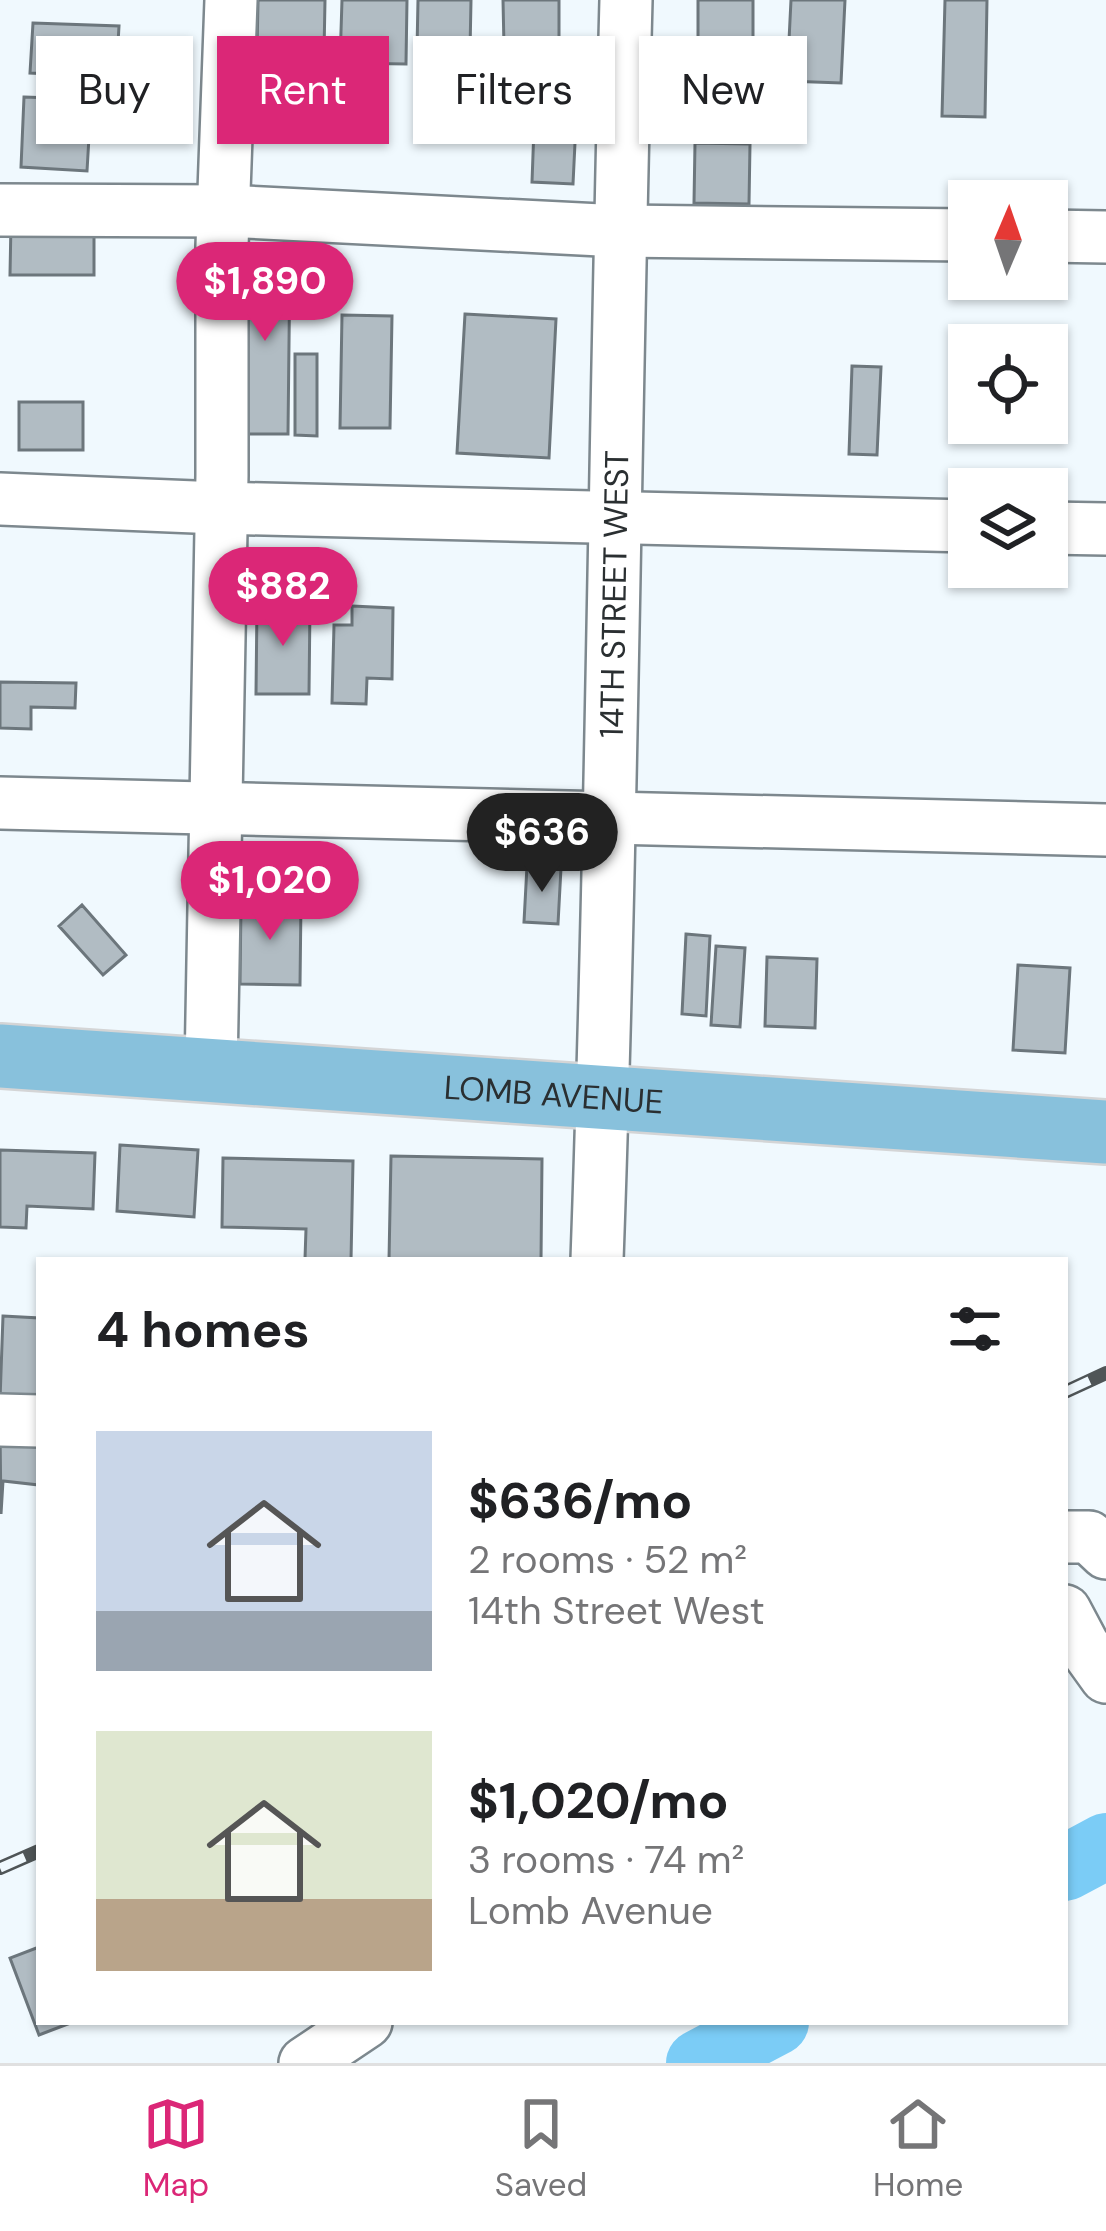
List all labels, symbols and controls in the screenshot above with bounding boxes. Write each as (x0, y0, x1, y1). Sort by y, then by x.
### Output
chip: Buy (36, 36, 193, 144)
chip: Rent (217, 36, 389, 144)
chip: Filters (413, 36, 615, 144)
chip: New (639, 36, 807, 144)
north arrow (948, 180, 1068, 300)
map controls (948, 180, 1068, 588)
pin: $1,890 (167, 242, 363, 344)
text: $1,890 (203, 255, 327, 306)
button: locate (948, 324, 1068, 444)
street label: 14TH STREET WEST (590, 450, 638, 739)
button: layers (948, 468, 1068, 588)
pin: $882 (212, 547, 354, 649)
text: $882 (235, 560, 331, 611)
pin: $636 (471, 793, 613, 895)
text: $636 (494, 806, 590, 857)
pin: $1,020 (172, 841, 368, 943)
text: $1,020 (208, 854, 332, 905)
street label: LOMB AVENUE (443, 1066, 665, 1124)
text: 4 homes (96, 1296, 310, 1363)
icon: filters (942, 1296, 1008, 1362)
text: $636/mo (468, 1467, 692, 1534)
icon: home (192, 1479, 336, 1623)
text: 2 rooms · 52 m² (468, 1534, 747, 1585)
text: 14th Street West (468, 1585, 765, 1636)
text: $1,020/mo (468, 1767, 729, 1834)
icon: home (192, 1779, 336, 1923)
text: 3 rooms · 74 m² (468, 1834, 744, 1885)
text: Lomb Avenue (468, 1885, 713, 1936)
tab: Map (143, 2091, 209, 2206)
tab: Saved (495, 2091, 587, 2206)
tab: Home (873, 2091, 963, 2206)

